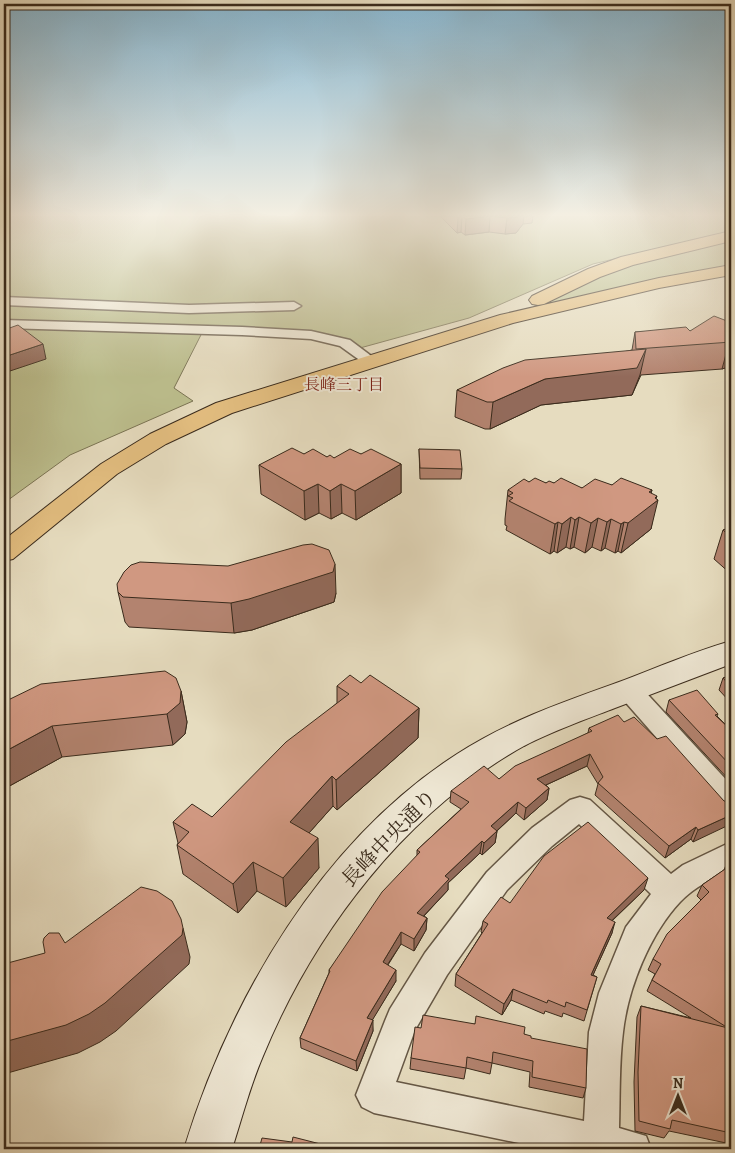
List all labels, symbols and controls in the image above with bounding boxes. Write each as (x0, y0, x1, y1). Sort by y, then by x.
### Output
district label: 長峰三丁目 (304, 374, 384, 396)
street label: 長峰中央通り (335, 783, 443, 893)
north arrow (652, 1070, 702, 1120)
text: N (673, 1074, 683, 1093)

